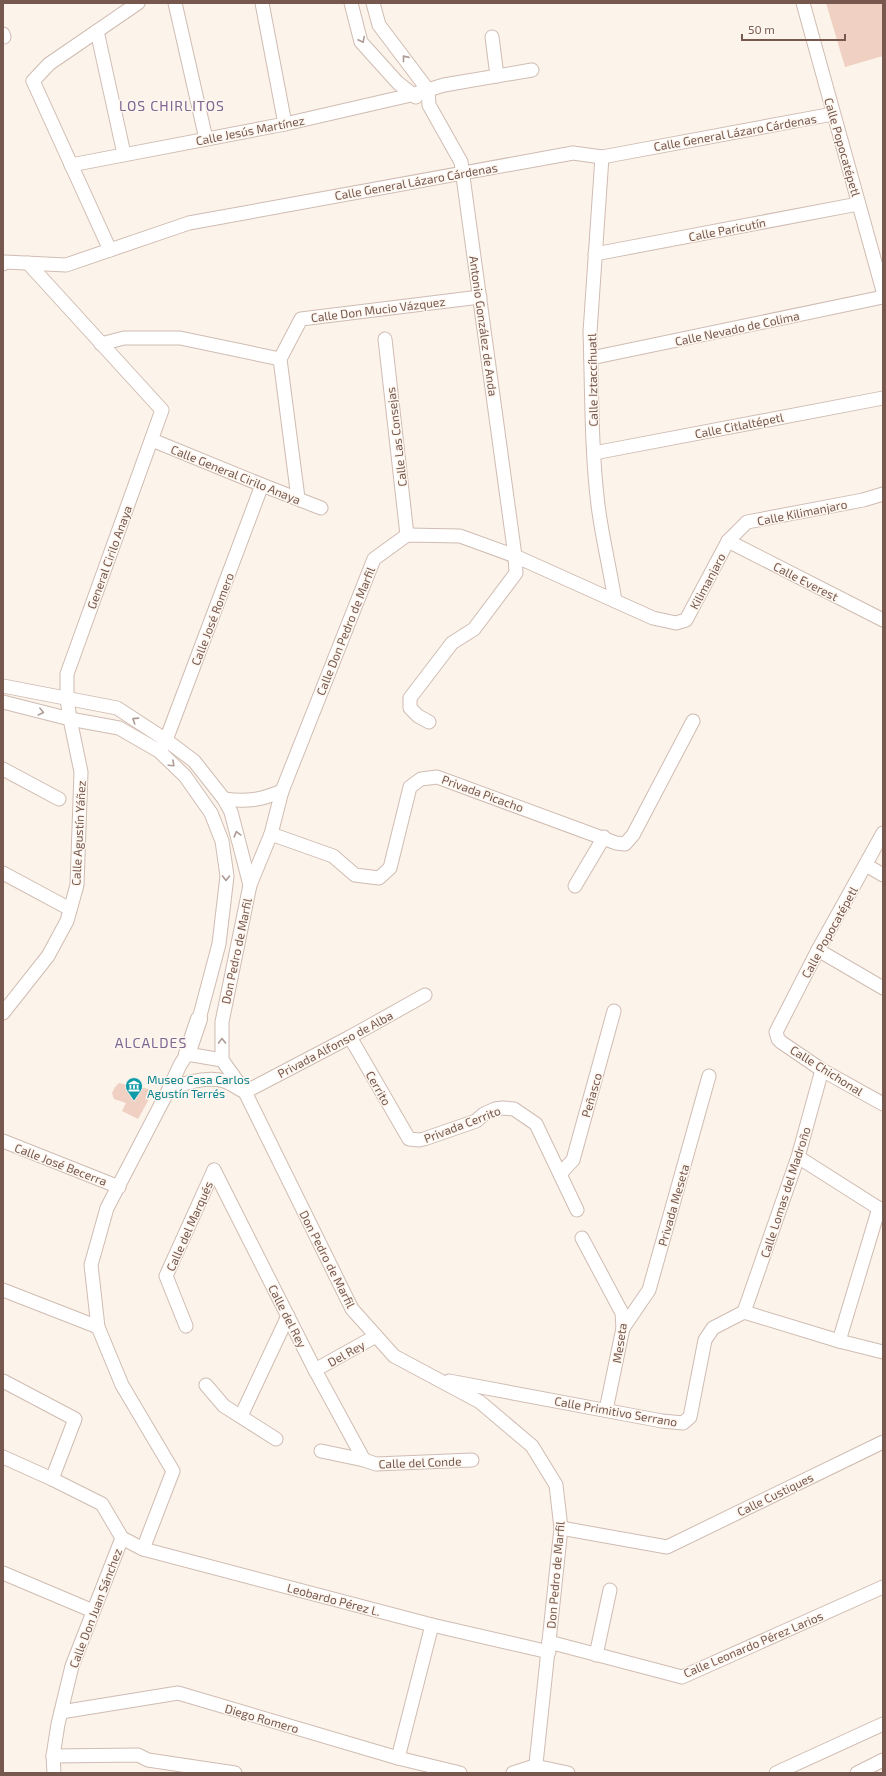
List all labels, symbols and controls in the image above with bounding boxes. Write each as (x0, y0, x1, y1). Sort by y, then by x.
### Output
scale bar (742, 16, 845, 42)
text: 50 m (748, 22, 775, 36)
one-way arrow (357, 36, 365, 43)
one-way arrow (403, 56, 410, 63)
street label: Calle Popocatépetl (822, 96, 864, 199)
district label: LOS CHIRLITOS (119, 97, 225, 114)
street label: Calle General Lázaro Cárdenas (652, 111, 818, 153)
street label: Calle Jesús Martínez (194, 113, 306, 147)
street label: Calle General Lázaro Cárdenas (333, 160, 499, 202)
street label: Calle Paricutín (687, 215, 767, 243)
street label: Antonio González de Anda (467, 255, 501, 397)
street label: Calle Don Mucio Vázquez (310, 294, 446, 324)
street label: Calle Nevado de Colima (673, 308, 801, 348)
street label: Calle Iztaccíhuatl (584, 333, 600, 427)
street label: Calle Las Consejas (383, 386, 410, 488)
street label: Calle Citlaltépetl (693, 409, 785, 440)
street label: Calle General Cirilo Anaya (169, 442, 303, 506)
street label: Calle Kilimanjaro (756, 496, 849, 529)
street label: General Cirilo Anaya (84, 503, 134, 611)
street label: Kilimanjaro (686, 550, 729, 612)
street label: Calle Everest (771, 559, 841, 604)
street label: Calle Don Pedro de Marfil (313, 564, 377, 697)
street label: Calle José Romero (188, 571, 236, 667)
one-way arrow (38, 707, 44, 715)
one-way arrow (132, 718, 139, 725)
one-way arrow (167, 759, 175, 767)
street label: Privada Picacho (440, 772, 526, 814)
street label: Calle Agustín Yáñez (68, 780, 88, 886)
one-way arrow (233, 831, 241, 837)
one-way arrow (222, 875, 230, 881)
street label: Calle Popocatépetl (798, 883, 860, 980)
street label: Don Pedro de Marfil (218, 896, 254, 1005)
street label: Privada Alfonso de Alba (275, 1008, 395, 1080)
district label: ALCALDES (115, 1034, 187, 1051)
one-way arrow (218, 1038, 226, 1044)
street label: Calle Chichonal (788, 1042, 866, 1098)
street label: Cerrito (364, 1068, 394, 1108)
street label: Peñasco (578, 1071, 604, 1119)
place label: Museo Casa Carlos Agustín Terrés (147, 1072, 250, 1100)
museum icon: Museo Casa Carlos Agustín Terrés (124, 1076, 144, 1101)
street label: Privada Cerrito (422, 1103, 503, 1145)
street label: Calle Lomas del Madroño (757, 1125, 813, 1259)
street label: Calle José Becerra (13, 1140, 109, 1188)
street label: Privada Meseta (655, 1162, 691, 1248)
street label: Calle del Marqués (163, 1179, 215, 1273)
street label: Don Pedro de Marfil (297, 1208, 359, 1311)
street label: Calle del Rey (266, 1282, 310, 1351)
street label: Meseta (609, 1322, 629, 1364)
street label: Del Rey (325, 1337, 368, 1369)
street label: Calle Primitivo Serrano (553, 1393, 679, 1429)
street label: Calle del Conde (378, 1454, 462, 1470)
street label: Calle Custiques (735, 1469, 815, 1519)
street label: Don Pedro de Marfil (543, 1520, 567, 1629)
street label: Calle Don Juan Sánchez (66, 1546, 124, 1670)
street label: Leobardo Pérez L. (286, 1580, 382, 1618)
street label: Calle Leonardo Pérez Larios (681, 1608, 825, 1680)
street label: Diego Romero (223, 1701, 301, 1735)

